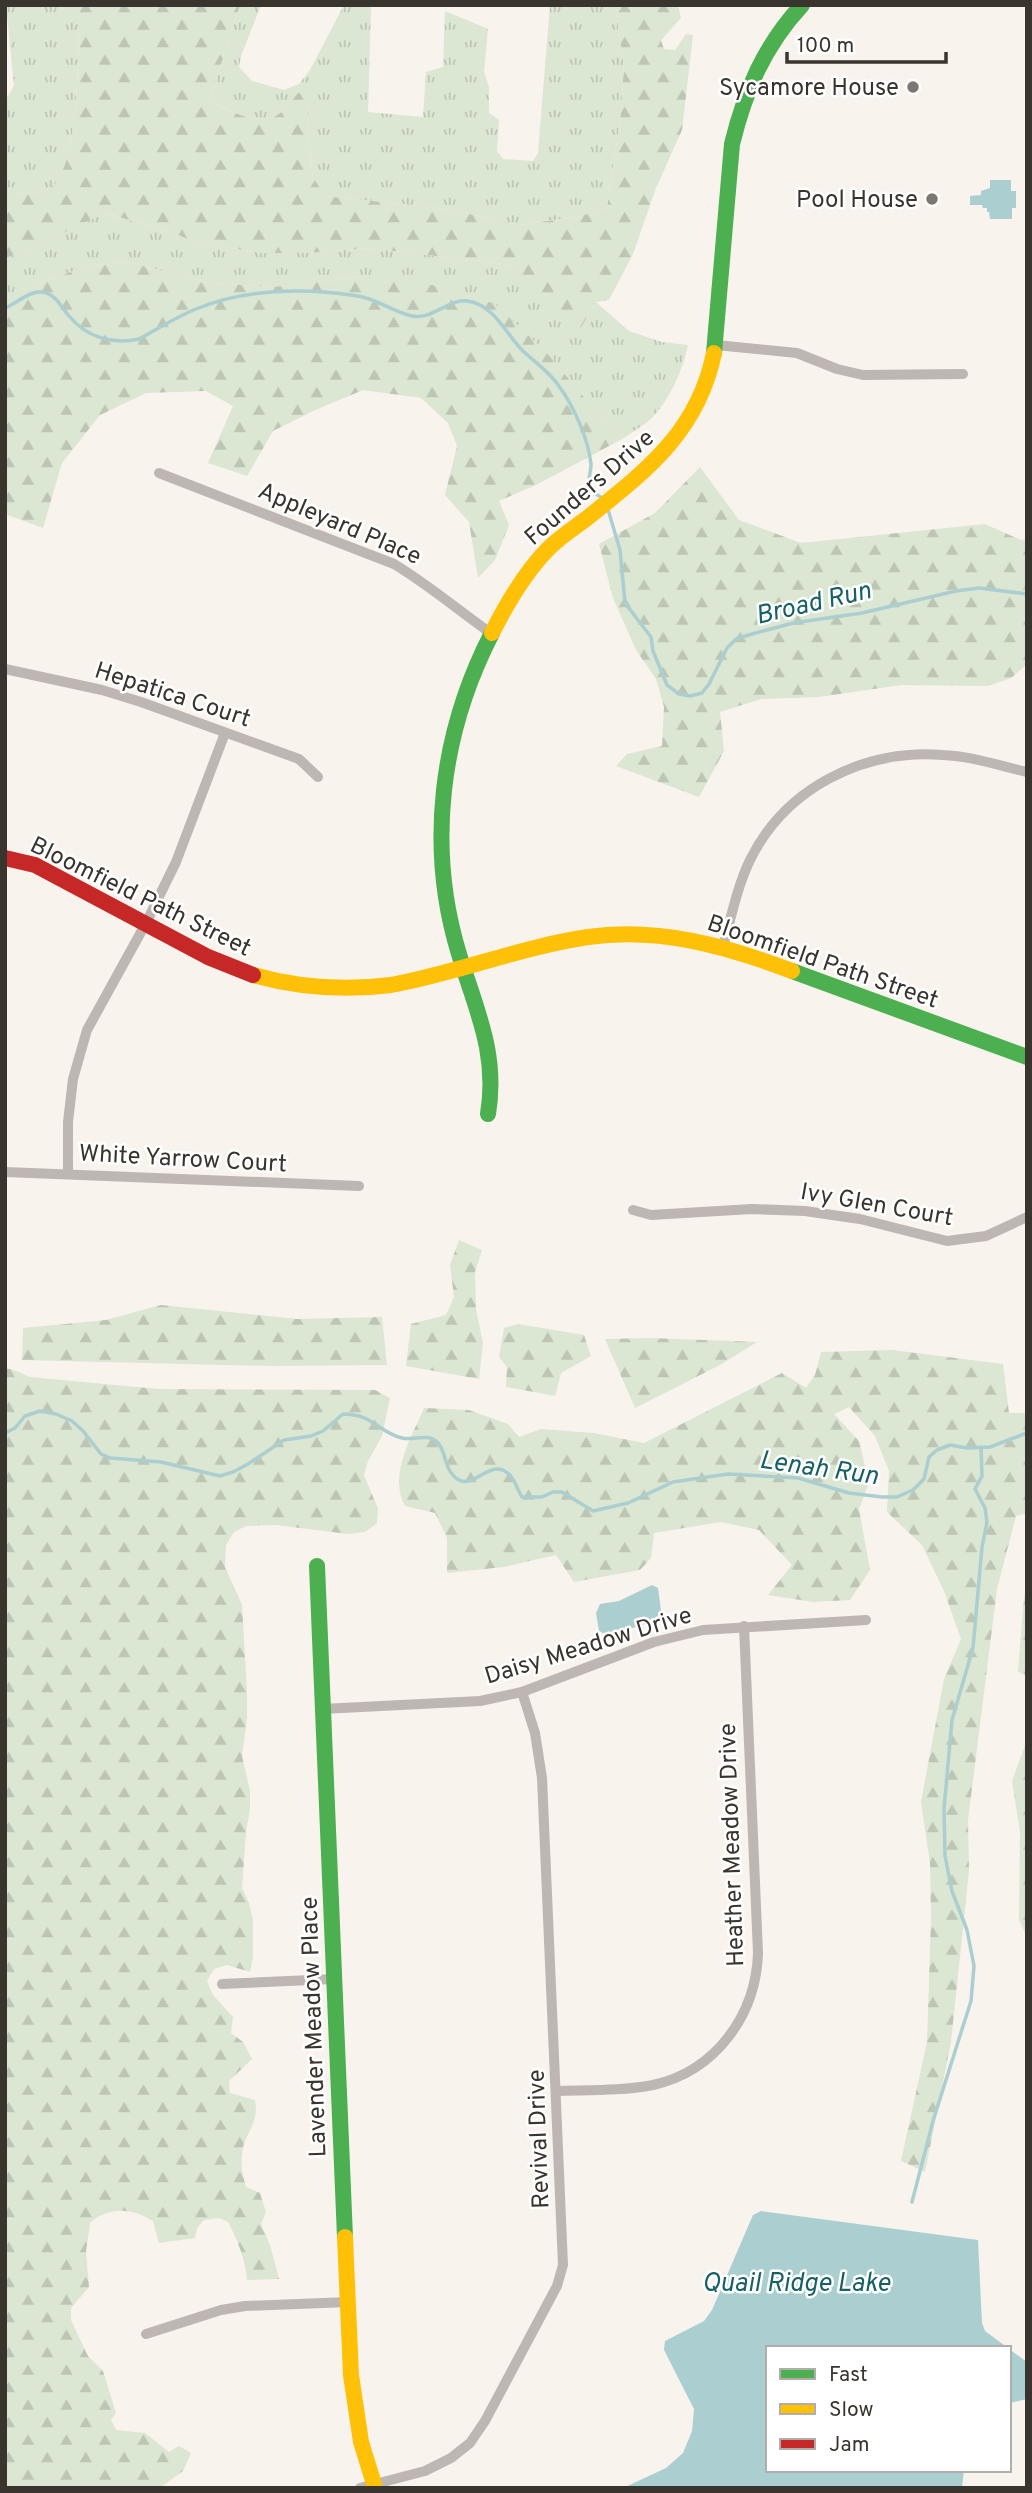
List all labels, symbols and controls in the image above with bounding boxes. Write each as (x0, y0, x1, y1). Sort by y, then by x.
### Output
scale bar (787, 21, 946, 65)
text: 100 m (797, 33, 854, 60)
place label: Sycamore House (719, 74, 899, 104)
marker: Sycamore House (905, 79, 921, 95)
place label: Pool House (796, 186, 918, 216)
marker: Pool House (924, 191, 940, 207)
street label: Founders Drive (519, 424, 661, 553)
street label: Appleyard Place (253, 477, 425, 573)
water label: Broad Run (753, 575, 875, 634)
street label: Hepatica Court (91, 657, 254, 735)
street label: Bloomfield Path Street (25, 831, 256, 964)
street label: Bloomfield Path Street (703, 909, 942, 1017)
street label: White Yarrow Court (78, 1140, 288, 1180)
street label: Ivy Glen Court (798, 1178, 955, 1234)
water label: Lenah Run (757, 1445, 880, 1494)
street label: Daisy Meadow Drive (481, 1601, 696, 1693)
street label: Heather Meadow Drive (714, 1723, 752, 1967)
street label: Lavender Meadow Place (295, 1896, 335, 2158)
street label: Revival Drive (523, 2069, 557, 2209)
water label: Quail Ridge Lake (702, 2268, 891, 2301)
legend (766, 2346, 1011, 2472)
text: Fast (829, 2362, 868, 2389)
text: Slow (829, 2397, 874, 2424)
text: Jam (829, 2432, 870, 2459)

